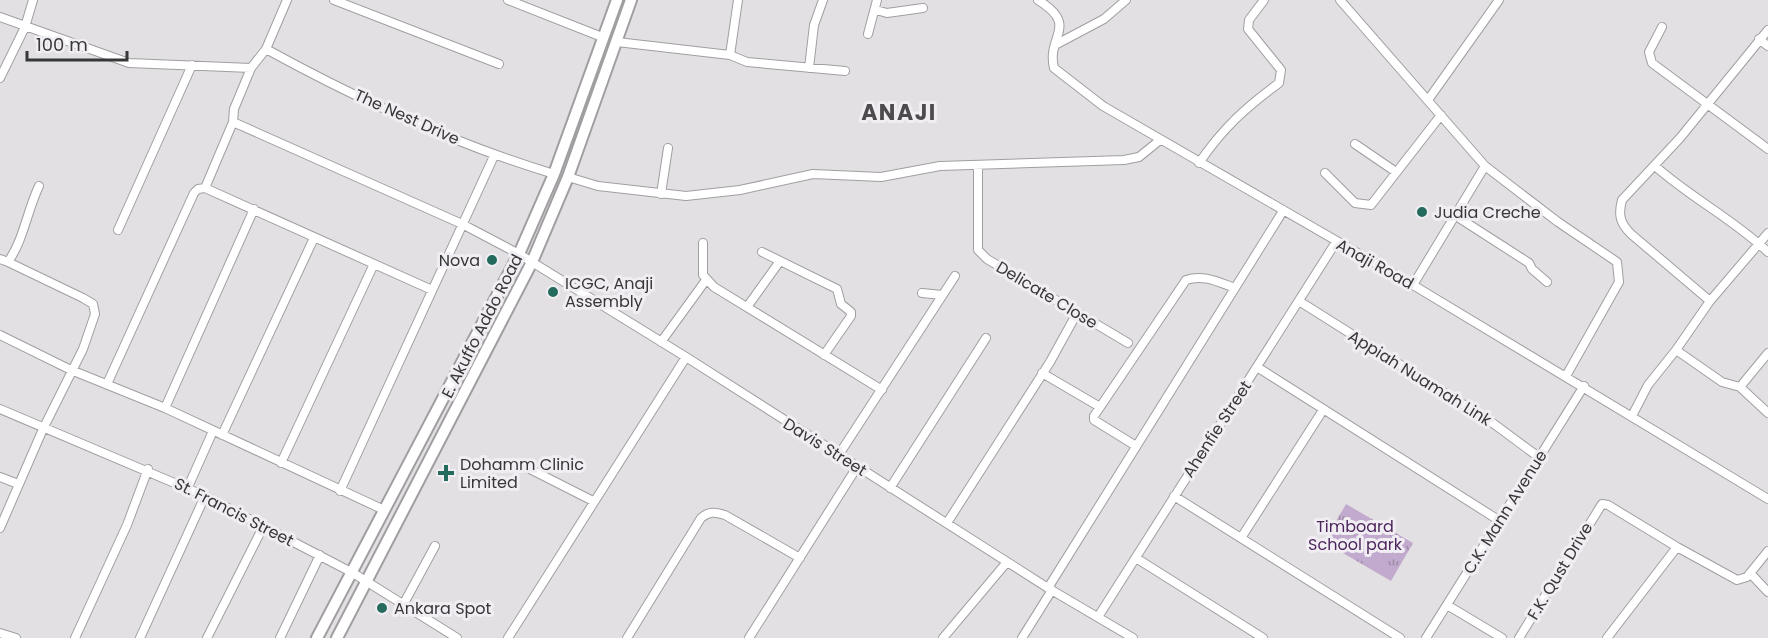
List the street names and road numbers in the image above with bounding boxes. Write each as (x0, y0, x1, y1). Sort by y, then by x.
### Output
street label: The Nest Drive (351, 84, 463, 150)
street label: Anaji Road (1332, 233, 1418, 295)
street label: E. Akuffo Addo Road (436, 250, 528, 402)
street label: Delicate Close (992, 256, 1102, 334)
street label: Appiah Nuamah Link (1344, 324, 1497, 432)
street label: Ahenfie Street (1177, 376, 1257, 482)
street label: Davis Street (779, 412, 871, 482)
street label: C.K. Mann Avenue (1458, 445, 1553, 578)
street label: St. Francis Street (170, 472, 298, 552)
street label: F.K. Qust Drive (1522, 518, 1598, 624)

